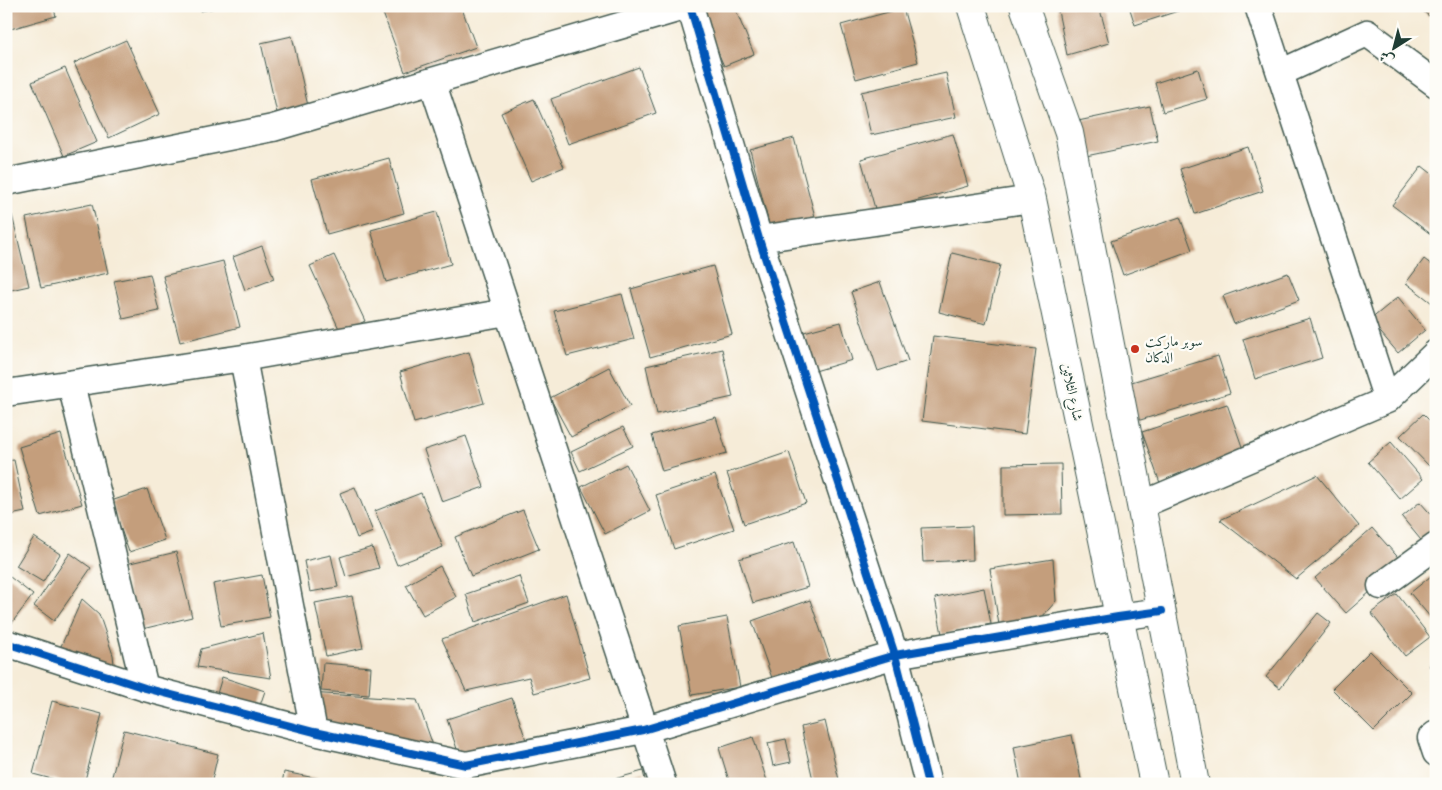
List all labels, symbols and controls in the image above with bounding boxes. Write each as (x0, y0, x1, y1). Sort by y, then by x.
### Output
north arrow (1370, 22, 1420, 72)
text: ش (1376, 47, 1397, 69)
place label: سوبر ماركت الدكان (1145, 333, 1202, 366)
marker: سوبر ماركت الدكان (1129, 343, 1141, 355)
street label: شارع الثلاثين (1055, 361, 1086, 423)

